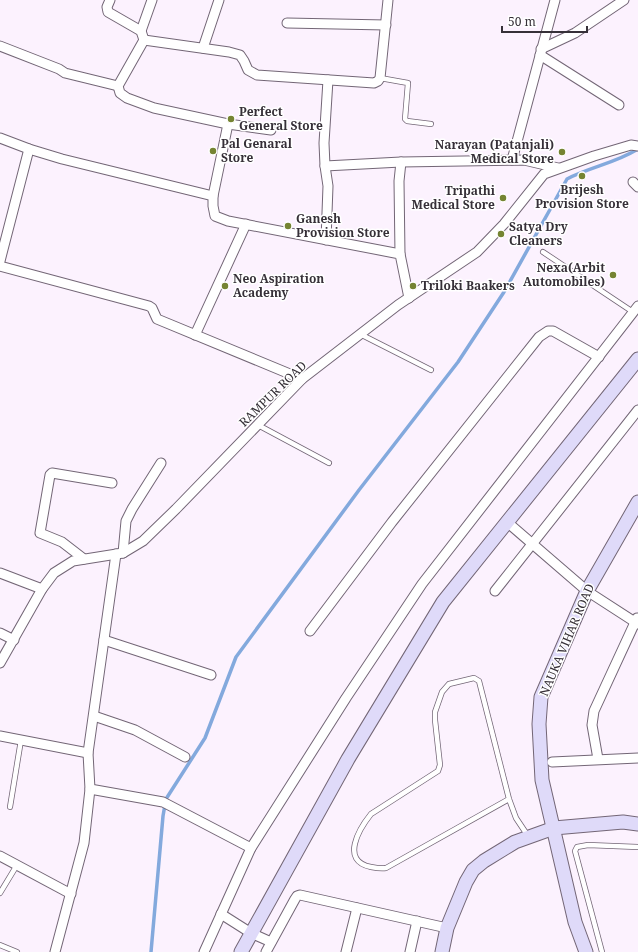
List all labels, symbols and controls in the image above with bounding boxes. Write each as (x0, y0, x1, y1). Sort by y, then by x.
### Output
scale bar (502, 8, 587, 34)
text: 50 m (508, 13, 536, 30)
place label: Perfect General Store (239, 103, 323, 134)
marker: Perfect General Store (226, 114, 236, 124)
place label: Pal Genaral Store (221, 135, 293, 166)
place label: Narayan (Patanjali) Medical Store (435, 136, 554, 167)
marker: Pal Genaral Store (208, 146, 218, 156)
marker: Narayan (Patanjali) Medical Store (557, 147, 567, 157)
marker: Brijesh Provision Store (577, 171, 587, 181)
place label: Brijesh Provision Store (535, 181, 629, 212)
place label: Tripathi Medical Store (412, 182, 496, 213)
marker: Tripathi Medical Store (498, 193, 508, 203)
place label: Ganesh Provision Store (296, 210, 390, 241)
place label: Satya Dry Cleaners (509, 218, 568, 249)
marker: Ganesh Provision Store (283, 221, 293, 231)
marker: Satya Dry Cleaners (496, 229, 506, 239)
place label: Nexa(Arbit Automobiles) (523, 259, 605, 290)
place label: Neo Aspiration Academy (233, 270, 324, 301)
marker: Nexa(Arbit Automobiles) (608, 270, 618, 280)
place label: Triloki Baakers (421, 277, 515, 294)
marker: Neo Aspiration Academy (220, 281, 230, 291)
marker: Triloki Baakers (408, 281, 418, 291)
street label: RAMPUR ROAD (235, 357, 310, 430)
street label: NAUKA VIHAR ROAD (535, 581, 598, 699)

